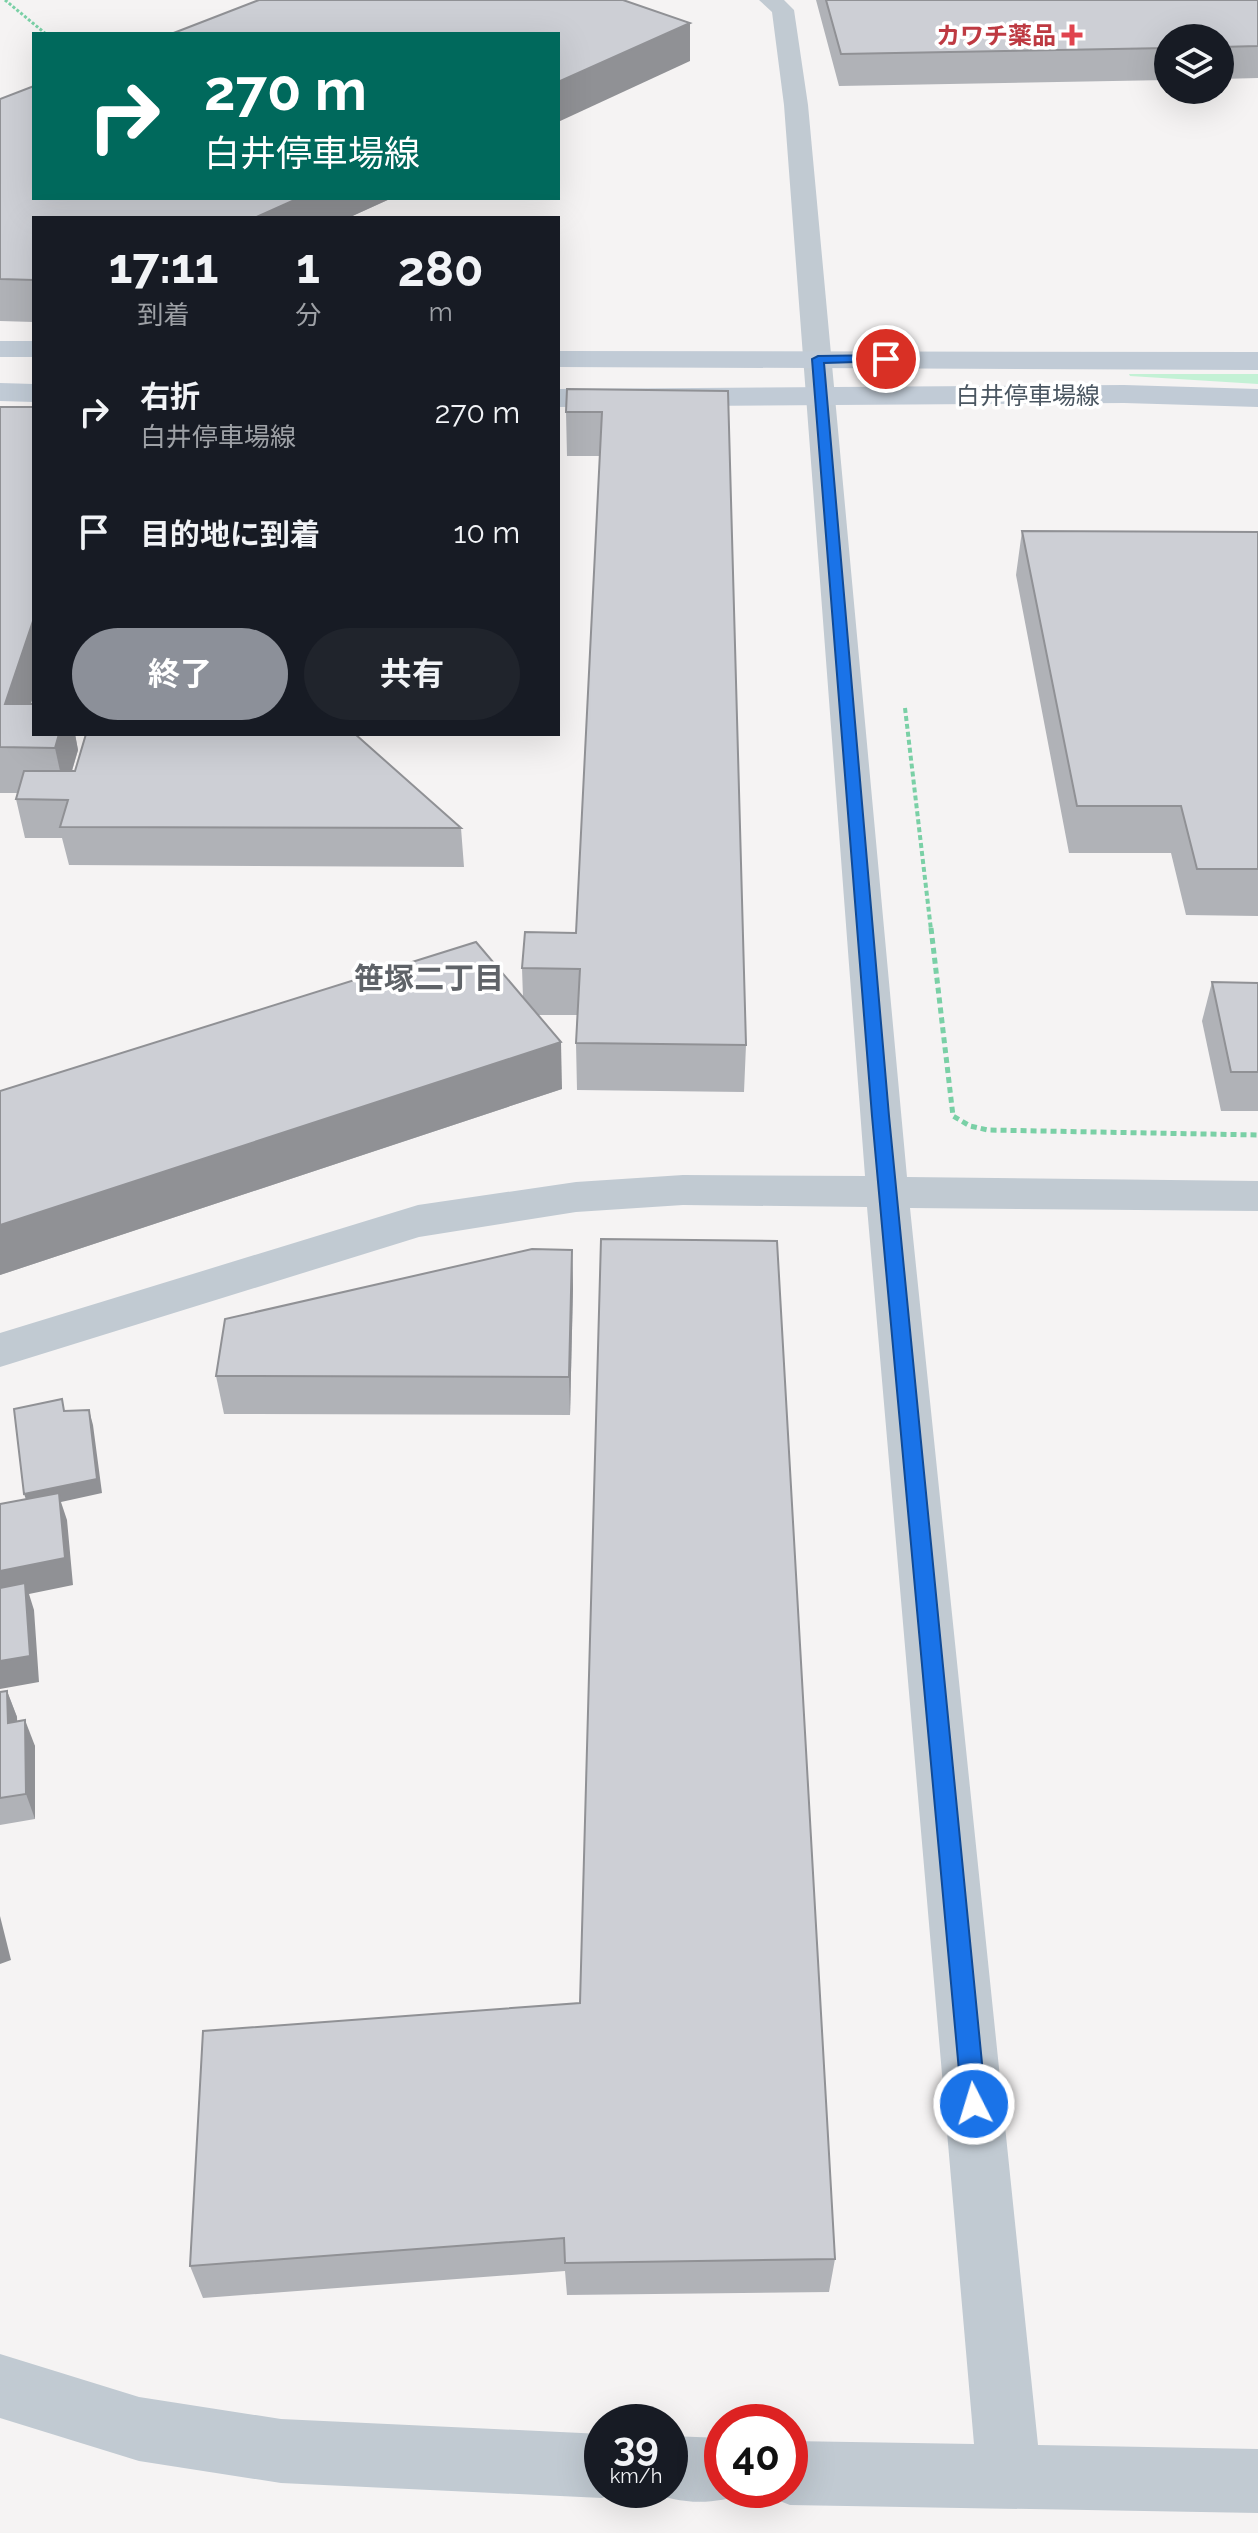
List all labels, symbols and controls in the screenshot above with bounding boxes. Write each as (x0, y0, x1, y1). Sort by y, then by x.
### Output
place label: カワチ薬品 (936, 21, 1056, 50)
map controls (1154, 24, 1234, 104)
button: layers (1154, 24, 1234, 104)
marker: カワチ薬品 (1063, 26, 1081, 44)
text: 270 m (204, 57, 367, 123)
icon: right (72, 64, 176, 168)
text: 白井停車場線 (204, 132, 420, 174)
text: 17:11 (109, 238, 219, 294)
text: 1 (296, 238, 320, 294)
text: 280 (398, 241, 483, 297)
text: m (429, 297, 453, 327)
text: 到着 (138, 300, 190, 330)
text: 分 (295, 300, 321, 330)
pin (852, 325, 920, 393)
icon: arrive (864, 337, 908, 381)
text: 右折 (140, 379, 200, 414)
street label: 白井停車場線 (956, 381, 1100, 410)
icon: right (72, 390, 116, 434)
text: 270 m (435, 395, 520, 430)
text: 白井停車場線 (140, 422, 296, 452)
icon: arrive (72, 510, 116, 554)
text: 10 m (454, 515, 520, 550)
text: 目的地に到着 (140, 517, 320, 552)
button: 終了 (72, 628, 288, 720)
button: 共有 (304, 628, 520, 720)
district label: 笹塚二丁目 (354, 961, 504, 996)
position arrow (932, 2062, 1016, 2146)
speed limit sign: 40 (704, 2404, 808, 2508)
text: 39 (613, 2422, 659, 2469)
text: km/h (610, 2464, 662, 2488)

